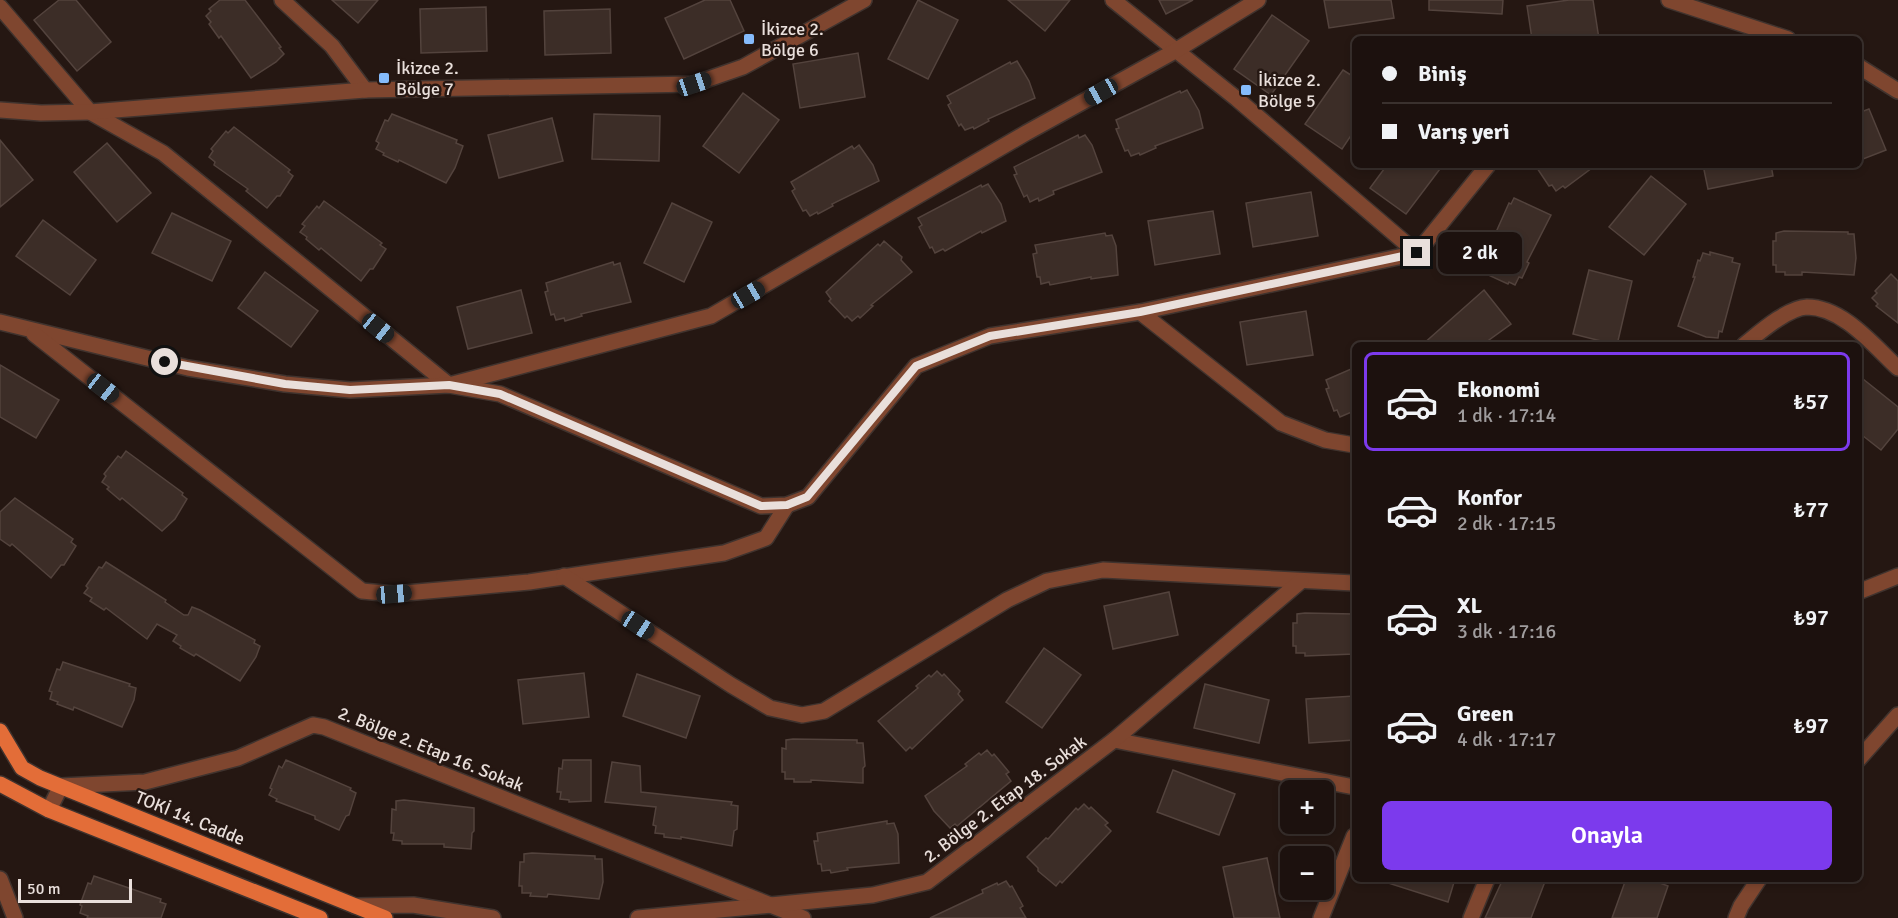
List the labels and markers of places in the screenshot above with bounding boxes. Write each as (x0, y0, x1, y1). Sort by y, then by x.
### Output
place label: İkizce 2. Bölge 6 (761, 18, 824, 61)
marker: İkizce 2. Bölge 6 (742, 32, 756, 46)
place label: İkizce 2. Bölge 7 (396, 57, 459, 100)
place label: İkizce 2. Bölge 5 (1258, 69, 1321, 112)
marker: İkizce 2. Bölge 7 (377, 71, 391, 85)
marker: İkizce 2. Bölge 5 (1239, 83, 1253, 97)

